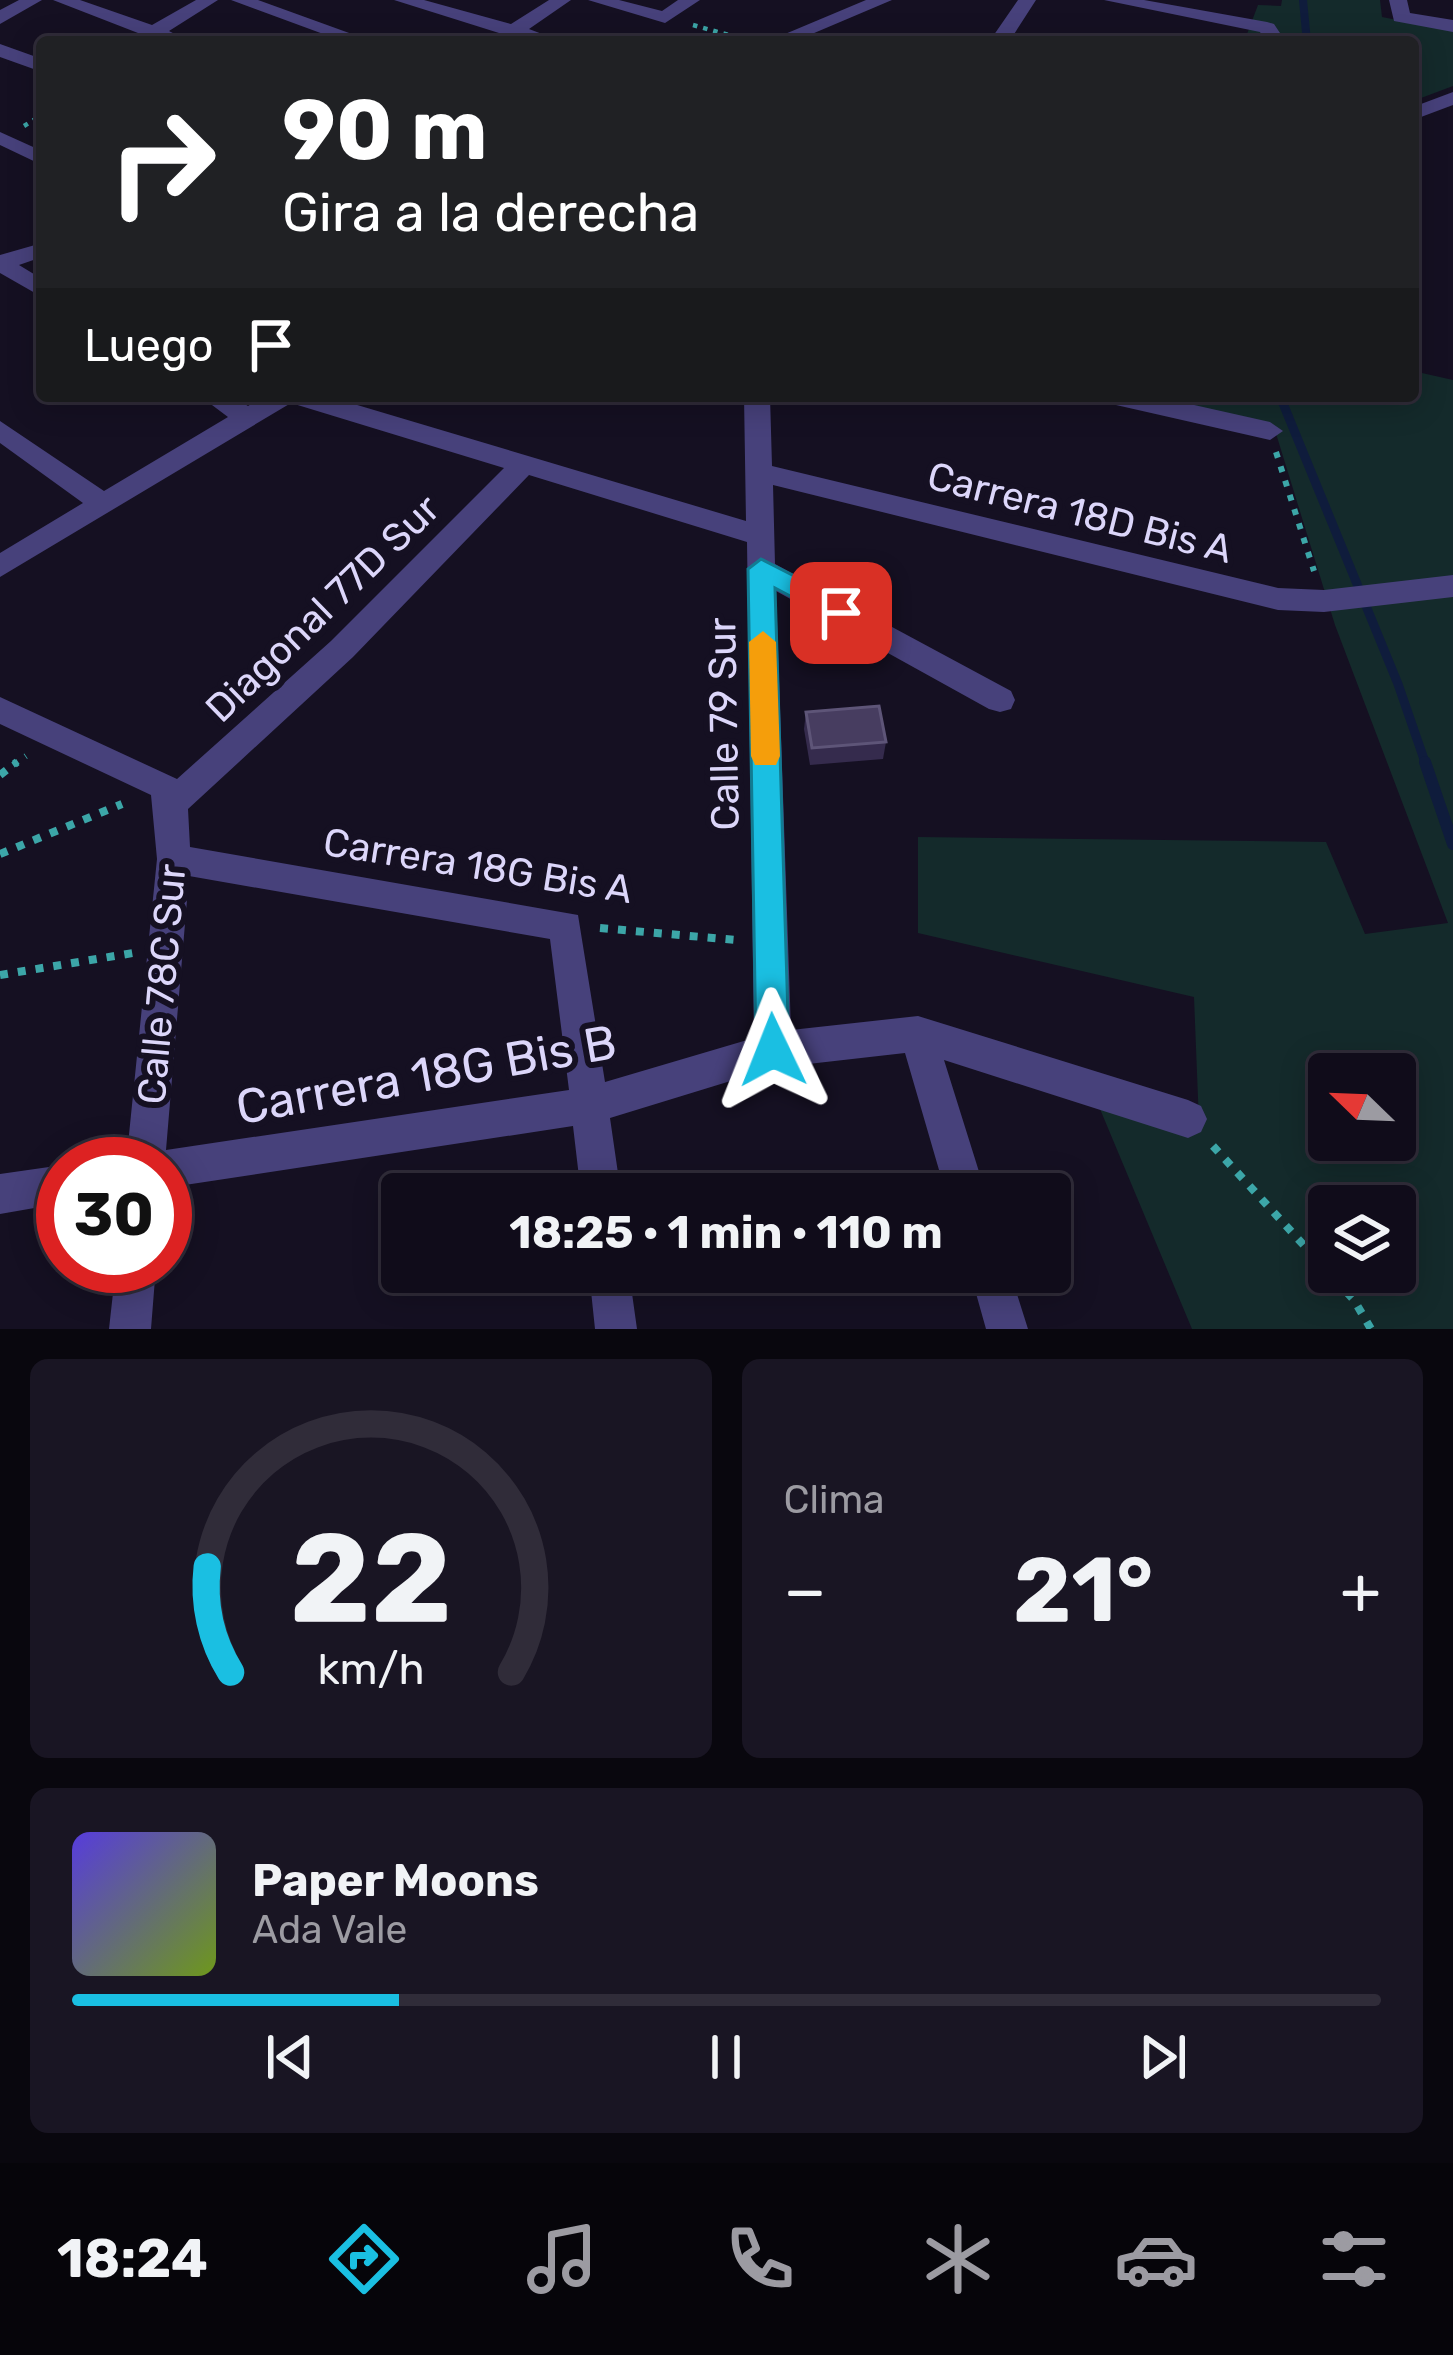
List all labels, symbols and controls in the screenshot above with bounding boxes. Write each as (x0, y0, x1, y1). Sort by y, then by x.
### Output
text: 90 m (282, 80, 488, 180)
icon: right (84, 84, 240, 240)
text: Gira a la derecha (282, 181, 699, 245)
icon: arrive (238, 312, 304, 378)
text: Luego (84, 319, 214, 372)
street label: Carrera 18D Bis A (923, 453, 1237, 573)
street label: Diagonal 77D Sur (196, 486, 449, 732)
pin (790, 562, 892, 664)
icon: arrive (808, 580, 874, 646)
street label: Calle 79 Sur (699, 617, 749, 831)
street label: Carrera 18G Bis A (320, 819, 635, 913)
street label: Calle 78C Sur (129, 862, 195, 1106)
position arrow (710, 987, 836, 1113)
street label: Carrera 18G Bis B (232, 1013, 621, 1136)
north arrow (1308, 1053, 1416, 1161)
map controls (1308, 1053, 1416, 1293)
speed limit sign: 30 (36, 1137, 192, 1293)
button: layers (1308, 1185, 1416, 1293)
text: 18:25 · 1 min · 110 m (509, 1206, 943, 1259)
text: Clima (784, 1477, 885, 1523)
text: 22 (290, 1504, 452, 1652)
text: 21° (1013, 1537, 1153, 1644)
text: − (784, 1551, 826, 1630)
text: + (1340, 1551, 1381, 1630)
text: km/h (317, 1643, 424, 1694)
text: Paper Moons (252, 1854, 539, 1907)
text: Ada Vale (252, 1907, 407, 1953)
icon: previous (257, 2024, 323, 2090)
icon: pause (693, 2024, 759, 2090)
icon: next (1130, 2024, 1196, 2090)
icon: directions (322, 2217, 406, 2301)
icon: music (520, 2217, 604, 2301)
icon: phone (718, 2217, 802, 2301)
icon: climate (916, 2217, 1000, 2301)
icon: car (1114, 2217, 1198, 2301)
icon: filters (1312, 2217, 1396, 2301)
text: 18:24 (57, 2227, 208, 2291)

